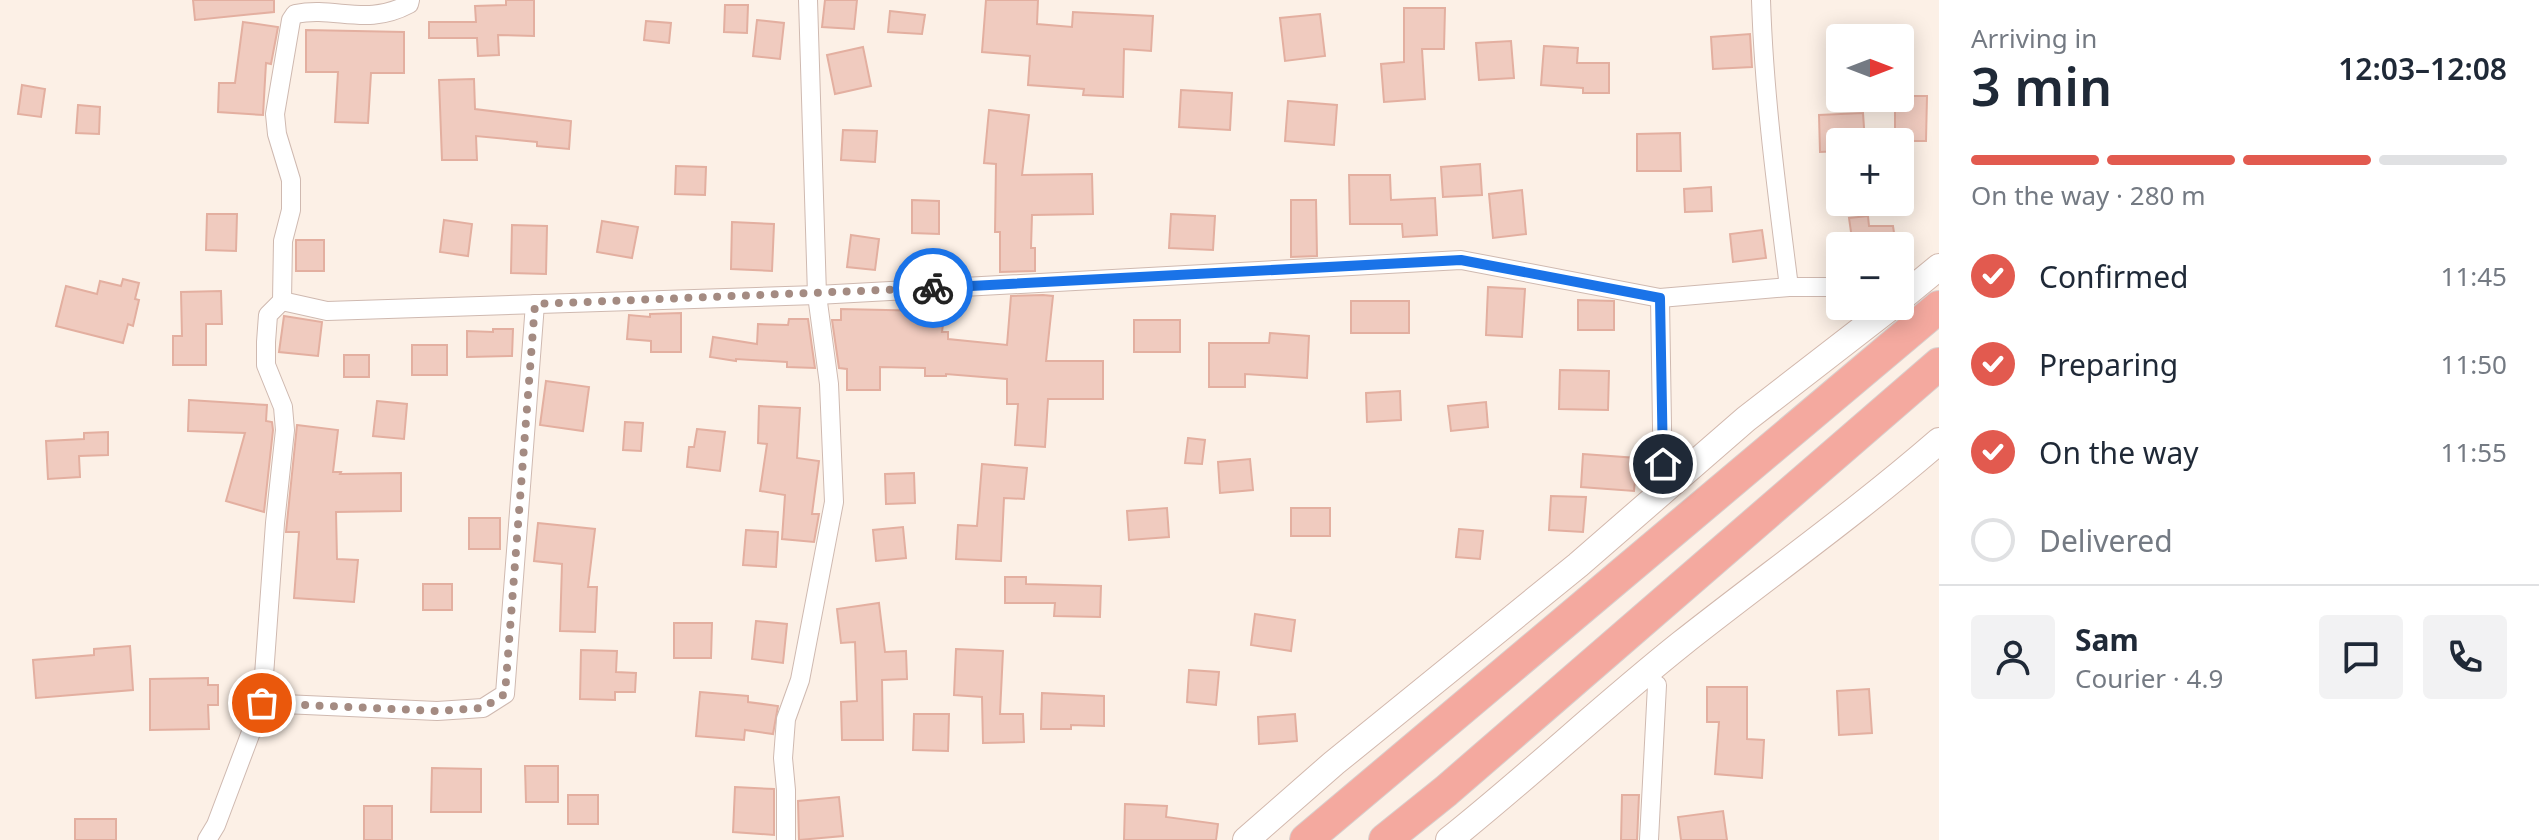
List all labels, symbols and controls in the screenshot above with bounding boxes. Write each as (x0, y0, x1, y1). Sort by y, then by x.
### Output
text: Arriving in (1971, 20, 2097, 56)
north arrow (1826, 24, 1914, 112)
map controls (1826, 24, 1914, 320)
text: 12:03–12:08 (2338, 48, 2507, 89)
text: 3 min (1971, 50, 2112, 121)
button: + (1826, 128, 1914, 216)
text: On the way · 280 m (1971, 177, 2205, 213)
button: − (1826, 232, 1914, 320)
courier (893, 248, 973, 328)
icon: check (1971, 254, 2015, 298)
text: Confirmed (2039, 256, 2189, 297)
text: 11:45 (2441, 258, 2507, 294)
icon: bike (911, 266, 955, 310)
icon: check (1971, 342, 2015, 386)
text: Preparing (2039, 344, 2178, 385)
text: 11:50 (2441, 346, 2507, 382)
pin (1629, 430, 1697, 498)
icon: check (1971, 430, 2015, 474)
text: On the way (2039, 432, 2199, 473)
text: 11:55 (2441, 434, 2507, 470)
icon: home (1641, 442, 1685, 486)
text: Delivered (2039, 520, 2173, 561)
button: person (1971, 615, 2055, 699)
button: chat (2319, 615, 2403, 699)
button: phone (2423, 615, 2507, 699)
text: Sam (2075, 619, 2139, 660)
text: Courier · 4.9 (2075, 660, 2223, 696)
pin (228, 669, 296, 737)
icon: bag (240, 681, 284, 725)

